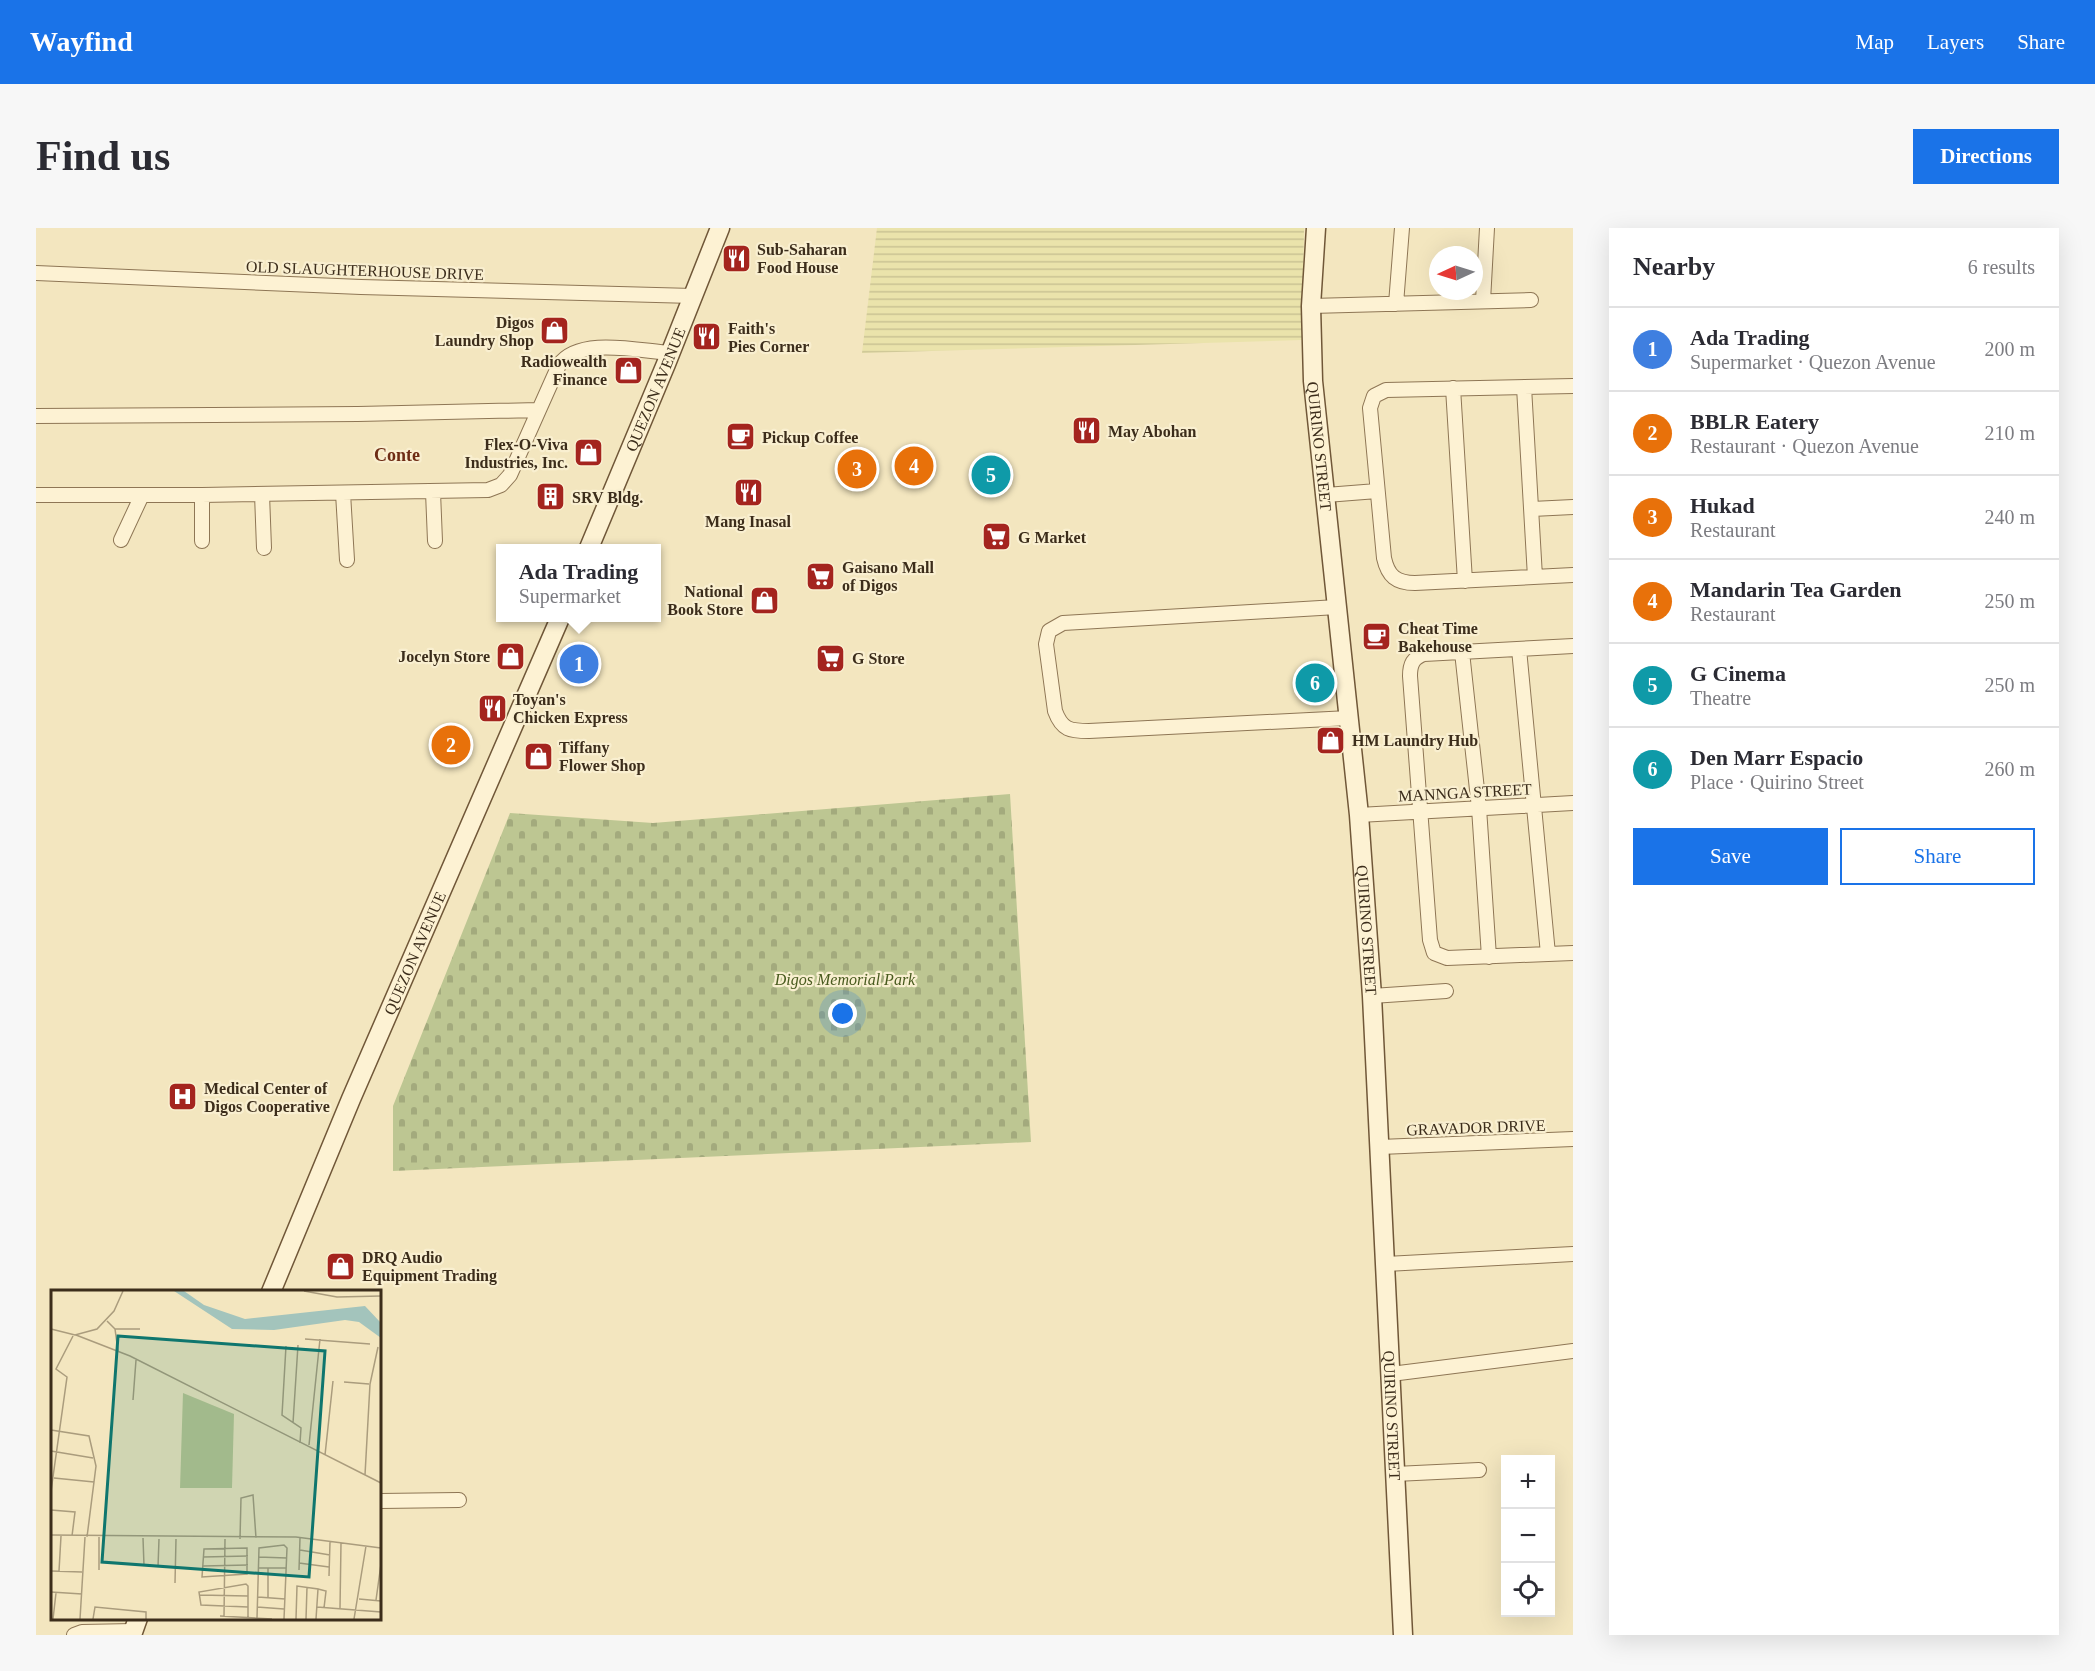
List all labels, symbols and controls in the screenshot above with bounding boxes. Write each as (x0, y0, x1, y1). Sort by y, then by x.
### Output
text: Wayfind (30, 26, 133, 57)
text: Map (1856, 30, 1894, 54)
text: Layers (1927, 30, 1984, 54)
text: Share (2017, 30, 2065, 54)
button: Directions (1913, 129, 2059, 184)
text: Find us (36, 133, 170, 179)
place label: Sub-Saharan Food House (757, 241, 847, 276)
restaurant icon: Sub-Saharan Food House (720, 242, 752, 274)
north arrow (1429, 246, 1483, 300)
text: Nearby (1633, 252, 1715, 281)
text: 6 results (1968, 256, 2035, 278)
street label: OLD SLAUGHTERHOUSE DRIVE (246, 258, 484, 283)
place label: Digos Laundry Shop (435, 314, 534, 350)
shop icon: Digos Laundry Shop (539, 315, 571, 347)
place label: Faith's Pies Corner (728, 320, 809, 355)
restaurant icon: Faith's Pies Corner (691, 321, 723, 353)
street label: QUEZON AVENUE (622, 325, 689, 454)
text: Ada Trading (1690, 325, 1810, 350)
text: 1 (1648, 338, 1658, 360)
text: 200 m (1984, 338, 2035, 360)
text: Supermarket · Quezon Avenue (1690, 351, 1936, 373)
place label: Radiowealth Finance (521, 353, 607, 388)
shop icon: Radiowealth Finance (612, 354, 644, 386)
street label: QUIRINO STREET (1304, 381, 1335, 512)
text: BBLR Eatery (1690, 409, 1819, 434)
restaurant icon: May Abohan (1071, 415, 1103, 447)
cafe icon: Pickup Coffee (725, 421, 757, 453)
text: 2 (1648, 422, 1658, 444)
text: 210 m (1984, 422, 2035, 444)
place label: May Abohan (1108, 423, 1197, 441)
place label: Pickup Coffee (762, 429, 858, 447)
text: Restaurant · Quezon Avenue (1690, 435, 1919, 457)
place label: Flex-O-Viva Industries, Inc. (464, 436, 568, 471)
shop icon: Flex-O-Viva Industries, Inc. (573, 437, 605, 469)
pin: 4 (894, 444, 934, 488)
district label: Conte (374, 445, 420, 465)
pin: 3 (838, 446, 876, 492)
pin: 5 (972, 452, 1010, 498)
restaurant icon: Mang Inasal (732, 477, 764, 509)
building icon: SRV Bldg. (535, 481, 567, 513)
place label: SRV Bldg. (572, 489, 643, 507)
text: Hukad (1690, 493, 1755, 518)
text: 3 (1648, 506, 1658, 528)
text: 240 m (1984, 506, 2035, 528)
place label: Mang Inasal (705, 513, 791, 531)
text: Restaurant (1690, 519, 1776, 541)
supermarket icon: G Market (981, 521, 1013, 553)
place label: G Market (1018, 529, 1087, 546)
popup (496, 544, 661, 622)
text: Ada Trading (519, 559, 638, 584)
place label: Gaisano Mall of Digos (842, 559, 935, 595)
supermarket icon: Gaisano Mall of Digos (805, 560, 837, 592)
text: Mandarin Tea Garden (1690, 577, 1901, 602)
place label: National Book Store (667, 583, 744, 618)
shop icon: National Book Store (748, 584, 780, 616)
text: Supermarket (519, 585, 621, 607)
text: 4 (1648, 590, 1658, 612)
text: 250 m (1984, 590, 2035, 612)
text: Restaurant (1690, 603, 1776, 625)
place label: Cheat Time Bakehouse (1398, 620, 1478, 655)
cafe icon: Cheat Time Bakehouse (1361, 621, 1393, 653)
shop icon: Jocelyn Store (495, 640, 527, 672)
pin: 1 (560, 642, 598, 686)
supermarket icon: G Store (815, 642, 847, 674)
place label: Jocelyn Store (398, 648, 490, 666)
place label: G Store (852, 650, 905, 667)
pin: 6 (1296, 660, 1334, 706)
text: G Cinema (1690, 661, 1786, 686)
text: 5 (1648, 674, 1658, 696)
text: 250 m (1984, 674, 2035, 696)
text: Theatre (1690, 687, 1751, 709)
place label: Toyan's Chicken Express (513, 691, 628, 727)
restaurant icon: Toyan's Chicken Express (476, 692, 508, 724)
pin: 2 (432, 722, 470, 768)
shop icon: HM Laundry Hub (1315, 724, 1347, 756)
place label: HM Laundry Hub (1352, 732, 1478, 750)
place label: Tiffany Flower Shop (559, 739, 645, 775)
shop icon: Tiffany Flower Shop (522, 740, 554, 772)
text: Den Marr Espacio (1690, 745, 1863, 770)
text: 6 (1648, 758, 1658, 780)
text: 260 m (1984, 758, 2035, 780)
text: Place · Quirino Street (1690, 771, 1864, 793)
street label: MANNGA STREET (1398, 780, 1532, 804)
button: Save (1633, 828, 1828, 885)
button: Share (1840, 828, 2035, 885)
street label: QUIRINO STREET (1354, 865, 1380, 996)
street label: QUEZON AVENUE (381, 889, 449, 1018)
park label: Digos Memorial Park (774, 971, 916, 989)
your location (828, 999, 857, 1028)
place label: Medical Center of Digos Cooperative (204, 1080, 330, 1116)
hospital icon: Medical Center of Digos Cooperative (167, 1081, 199, 1113)
street label: GRAVADOR DRIVE (1406, 1117, 1546, 1138)
place label: DRQ Audio Equipment Trading (362, 1249, 497, 1285)
shop icon: DRQ Audio Equipment Trading (325, 1250, 357, 1282)
inset map (51, 1290, 381, 1620)
street label: QUIRINO STREET (1380, 1350, 1404, 1481)
map controls (1501, 1455, 1555, 1617)
button: + (1501, 1455, 1555, 1509)
button: − (1501, 1509, 1555, 1563)
button: locate (1501, 1563, 1555, 1617)

